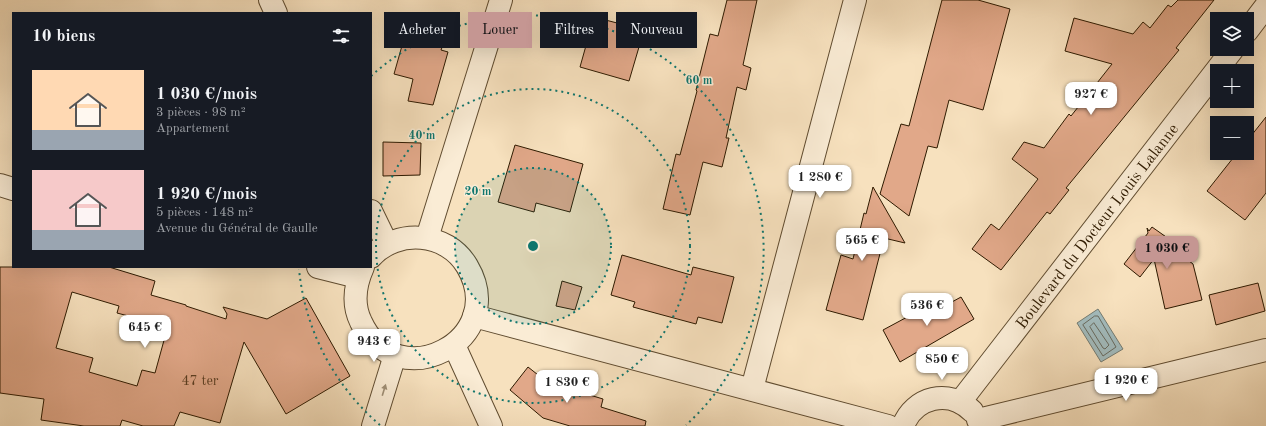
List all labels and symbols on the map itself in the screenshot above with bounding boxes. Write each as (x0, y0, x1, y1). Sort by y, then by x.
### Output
text: 60 m (686, 75, 713, 87)
pin: 927 € (1063, 82, 1119, 116)
street label: Boulevard du Docteur Louis Lalanne (1014, 121, 1182, 332)
text: 40 m (409, 130, 436, 142)
pin: 1 280 € (783, 165, 857, 199)
text: 20 m (465, 186, 492, 198)
pin: 565 € (834, 228, 890, 262)
pin: 1 030 € (1130, 236, 1204, 270)
centre of rings (526, 239, 540, 253)
pin: 536 € (899, 293, 955, 327)
pin: 645 € (117, 315, 173, 349)
pin: 943 € (346, 329, 402, 363)
pin: 850 € (914, 347, 970, 381)
pin: 1 920 € (1089, 368, 1163, 402)
pin: 1 830 € (530, 370, 604, 404)
house number: 47 ter (181, 374, 219, 388)
one-way arrow (381, 384, 387, 396)

